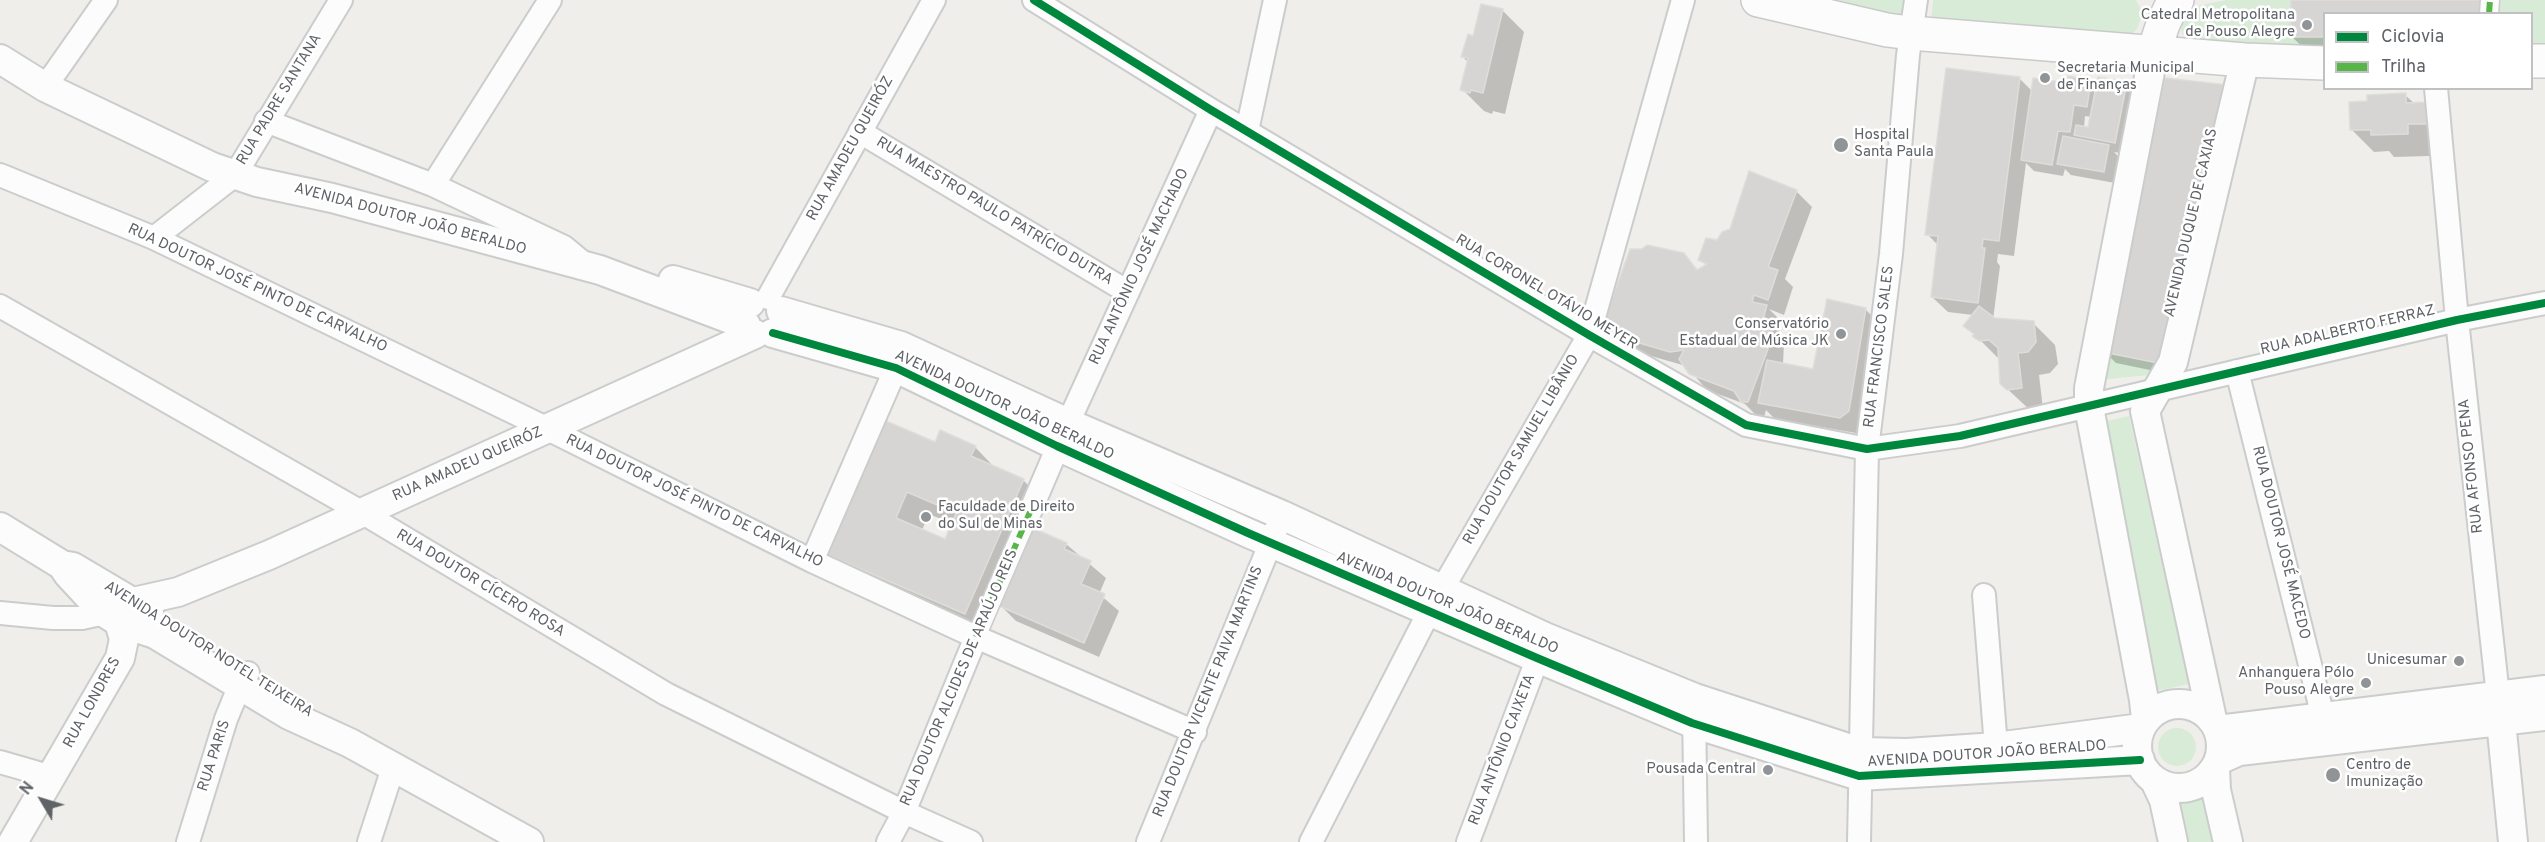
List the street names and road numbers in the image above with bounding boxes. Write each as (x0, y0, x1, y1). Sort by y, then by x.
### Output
street label: RUA PADRE SANTANA (234, 31, 326, 169)
street label: RUA AMADEU QUEIRÓZ (804, 74, 898, 224)
street label: AVENIDA DUQUE DE CAXIAS (2162, 127, 2222, 319)
street label: RUA MAESTRO PAULO PATRÍCIO DUTRA (872, 134, 1116, 290)
street label: RUA ANTÔNIO JOSÉ MACHADO (1086, 166, 1194, 368)
street label: AVENIDA DOUTOR JOÃO BERALDO (292, 180, 528, 260)
street label: RUA DOUTOR JOSÉ PINTO DE CARVALHO (124, 221, 390, 357)
street label: RUA CORONEL OTÁVIO MEYER (1452, 231, 1640, 355)
street label: RUA FRANCISCO SALES (1861, 265, 1899, 429)
street label: RUA ADALBERTO FERRAZ (2259, 302, 2437, 360)
street label: AVENIDA DOUTOR JOÃO BERALDO (892, 347, 1116, 465)
street label: RUA DOUTOR SAMUEL LIBÂNIO (1460, 352, 1584, 548)
street label: RUA AFONSO PENA (2456, 398, 2488, 534)
street label: RUA AMADEU QUEIRÓZ (390, 424, 546, 506)
street label: RUA DOUTOR JOSÉ PINTO DE CARVALHO (562, 432, 826, 572)
street label: RUA DOUTOR JOSÉ MACEDO (2247, 444, 2313, 642)
street label: RUA DOUTOR CÍCERO ROSA (392, 526, 568, 642)
street label: RUA DOUTOR ALCIDES DE ARAÚJO REIS (898, 547, 1022, 809)
street label: AVENIDA DOUTOR JOÃO BERALDO (1333, 549, 1561, 659)
street label: RUA DOUTOR VICENTE PAIVA MARTINS (1150, 564, 1268, 820)
street label: AVENIDA DOUTOR NOTEL TEIXEIRA (100, 578, 316, 722)
street label: RUA LONDRES (61, 654, 125, 752)
street label: RUA ANTÔNIO CAIXETA (1466, 672, 1540, 828)
street label: RUA PARIS (195, 718, 235, 794)
street label: AVENIDA DOUTOR JOÃO BERALDO (1867, 738, 2107, 772)

